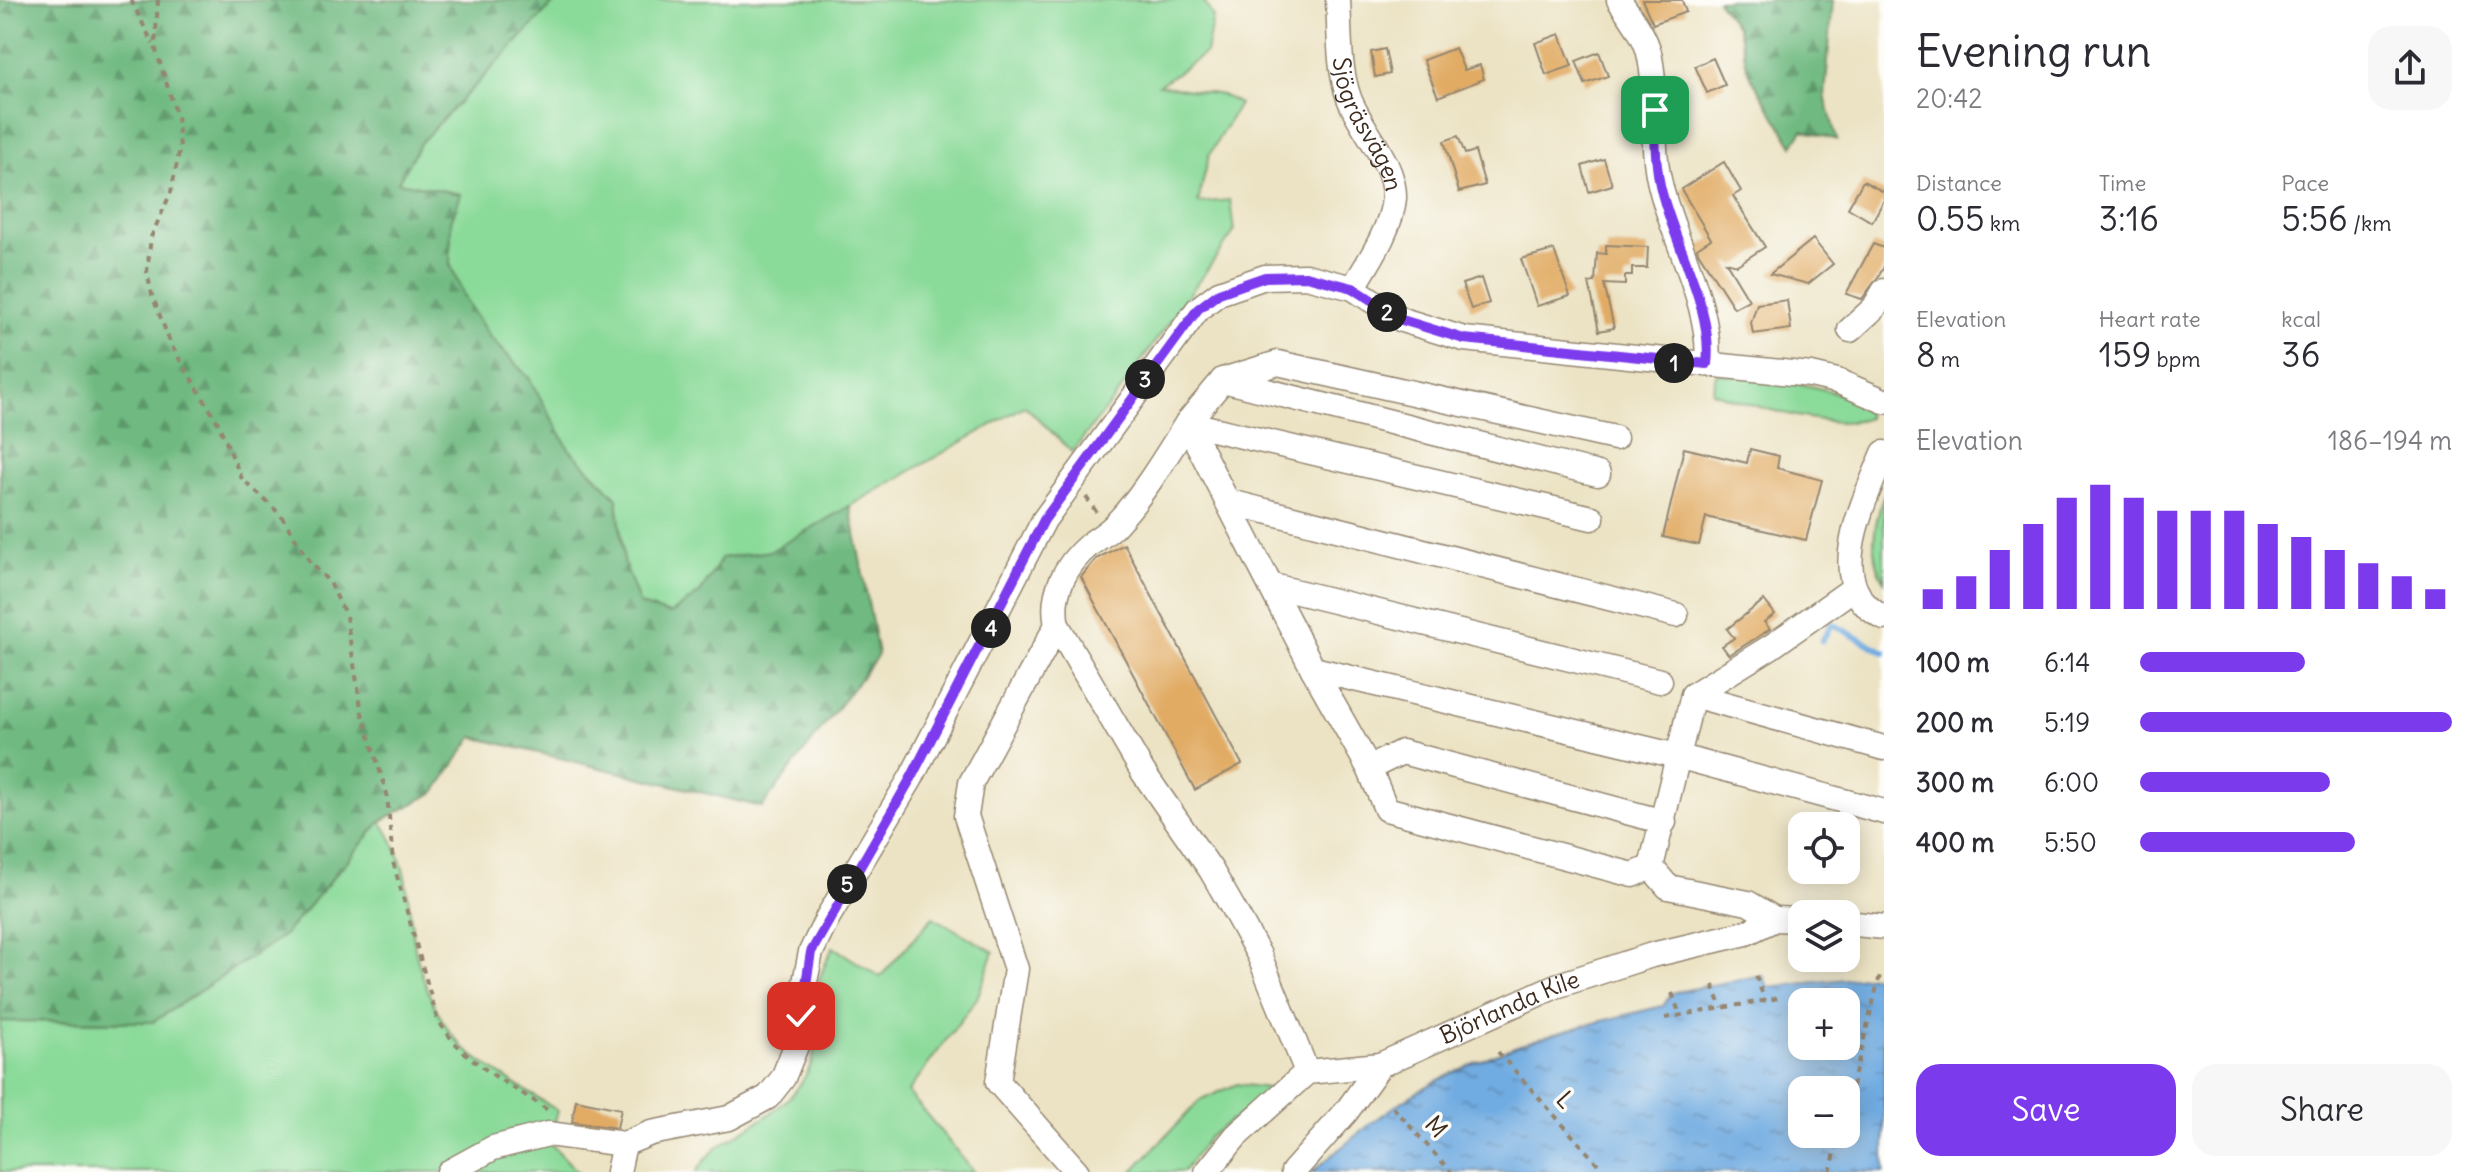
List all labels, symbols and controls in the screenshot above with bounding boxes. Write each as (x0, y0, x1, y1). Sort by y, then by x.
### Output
text: Evening run (1916, 24, 2151, 79)
button: share (2368, 26, 2452, 110)
street label: Sjögräsvägen (1327, 55, 1410, 194)
pin (1621, 76, 1689, 144)
text: 20:42 (1916, 82, 1983, 115)
icon: arrive (1633, 88, 1677, 132)
text: Distance (1916, 169, 2002, 197)
text: Time (2099, 169, 2146, 197)
text: Pace (2281, 169, 2329, 197)
text: 0.55 (1916, 197, 1985, 240)
text: 3:16 (2099, 197, 2159, 240)
text: 5:56 (2281, 197, 2348, 240)
text: km (1985, 209, 2020, 237)
text: /km (2348, 209, 2391, 237)
pin: 2 (1367, 292, 1407, 332)
text: 2 (1381, 298, 1393, 326)
text: Elevation (1916, 305, 2006, 333)
text: Heart rate (2099, 305, 2201, 333)
text: kcal (2281, 305, 2321, 333)
text: 8 (1916, 333, 1936, 376)
text: 159 (2099, 333, 2151, 376)
text: 36 (2281, 333, 2320, 376)
pin: 1 (1654, 343, 1694, 383)
text: m (1936, 345, 1960, 373)
text: bpm (2151, 345, 2200, 373)
text: 1 (1670, 349, 1678, 377)
pin: 3 (1125, 359, 1165, 399)
text: 3 (1139, 365, 1151, 393)
text: Elevation (1916, 424, 2023, 457)
text: 186–194 m (2328, 424, 2452, 457)
pin: 4 (971, 608, 1011, 648)
text: 4 (985, 614, 997, 642)
text: 100 m (1916, 646, 1990, 679)
text: 6:14 (2044, 646, 2090, 679)
text: 200 m (1916, 706, 1993, 739)
text: 5:19 (2044, 706, 2090, 739)
text: 300 m (1916, 766, 1994, 799)
text: 6:00 (2044, 766, 2099, 799)
map controls (1788, 812, 1860, 1148)
button: locate (1788, 812, 1860, 884)
text: 400 m (1916, 826, 1994, 859)
text: 5:50 (2044, 826, 2097, 859)
pin: 5 (827, 864, 867, 904)
text: 5 (841, 870, 853, 898)
button: layers (1788, 900, 1860, 972)
street label: Björlanda Kile (1435, 963, 1583, 1050)
pin (767, 982, 835, 1050)
button: + (1788, 988, 1860, 1060)
icon: check (779, 994, 823, 1038)
button: Save (1916, 1064, 2176, 1156)
button: Share (2192, 1064, 2452, 1156)
button: − (1788, 1076, 1860, 1148)
street label: L (1550, 1084, 1581, 1114)
street label: M (1419, 1109, 1454, 1144)

